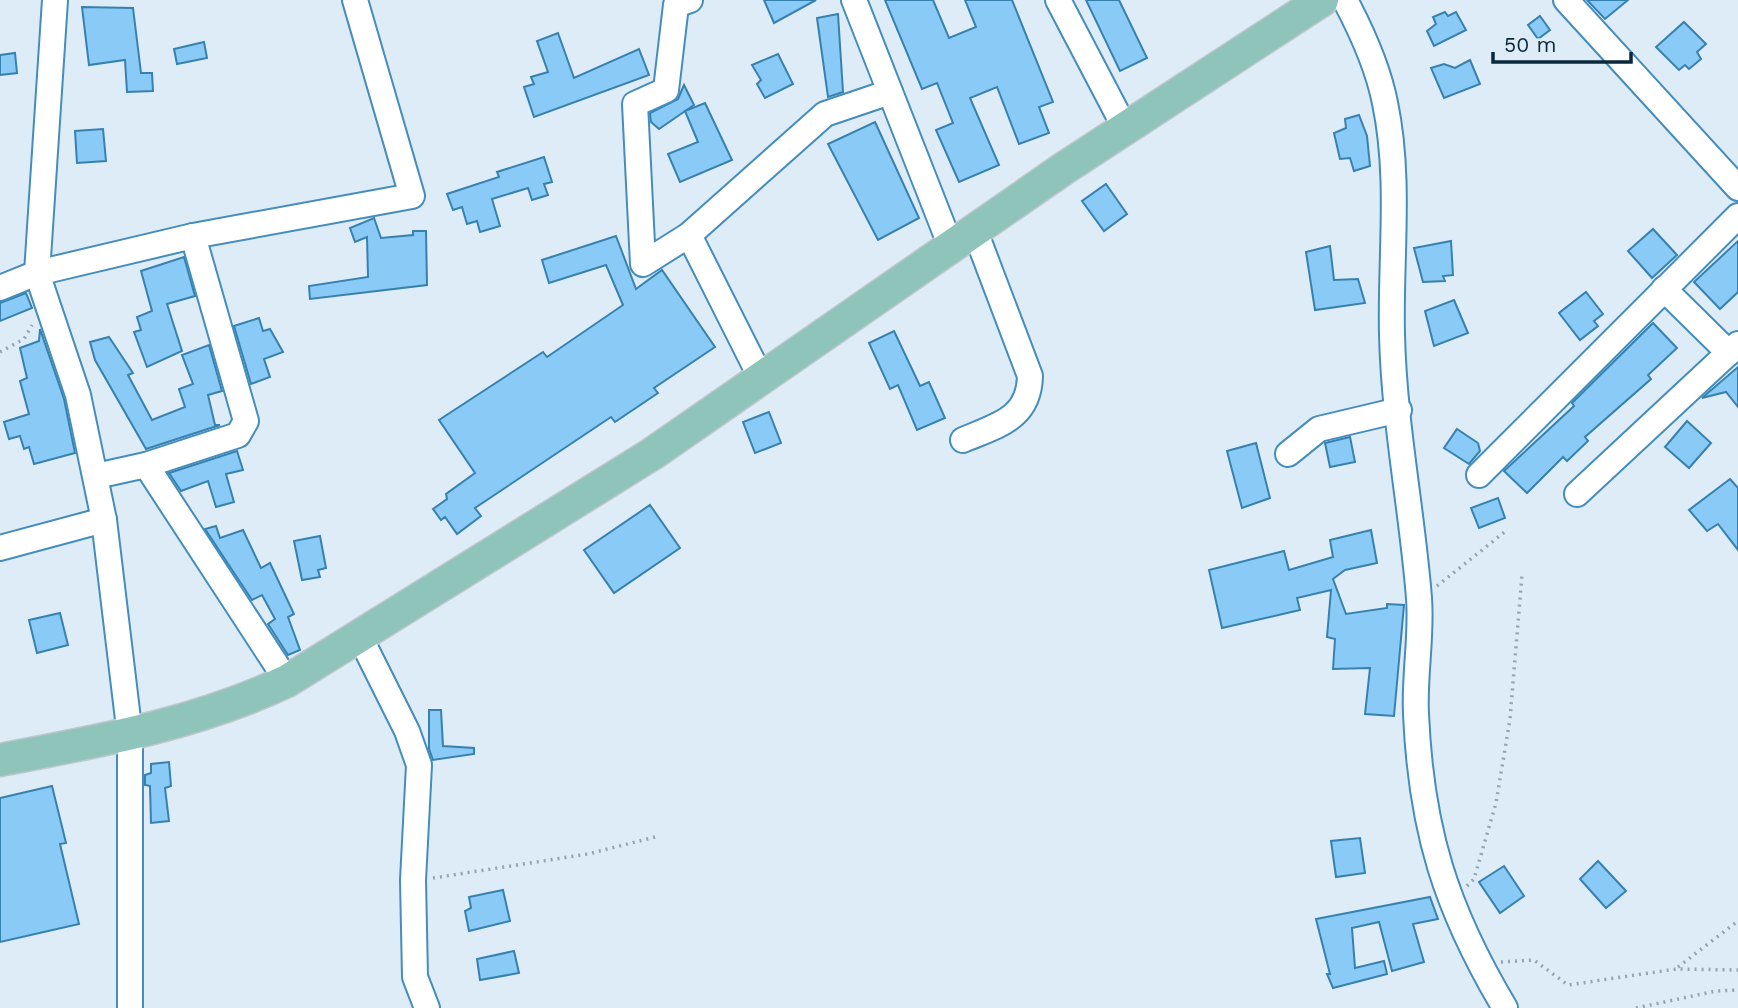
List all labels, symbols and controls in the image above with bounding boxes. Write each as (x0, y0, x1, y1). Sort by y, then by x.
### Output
scale bar (1493, 21, 1631, 65)
text: 50 m (1504, 32, 1556, 57)

